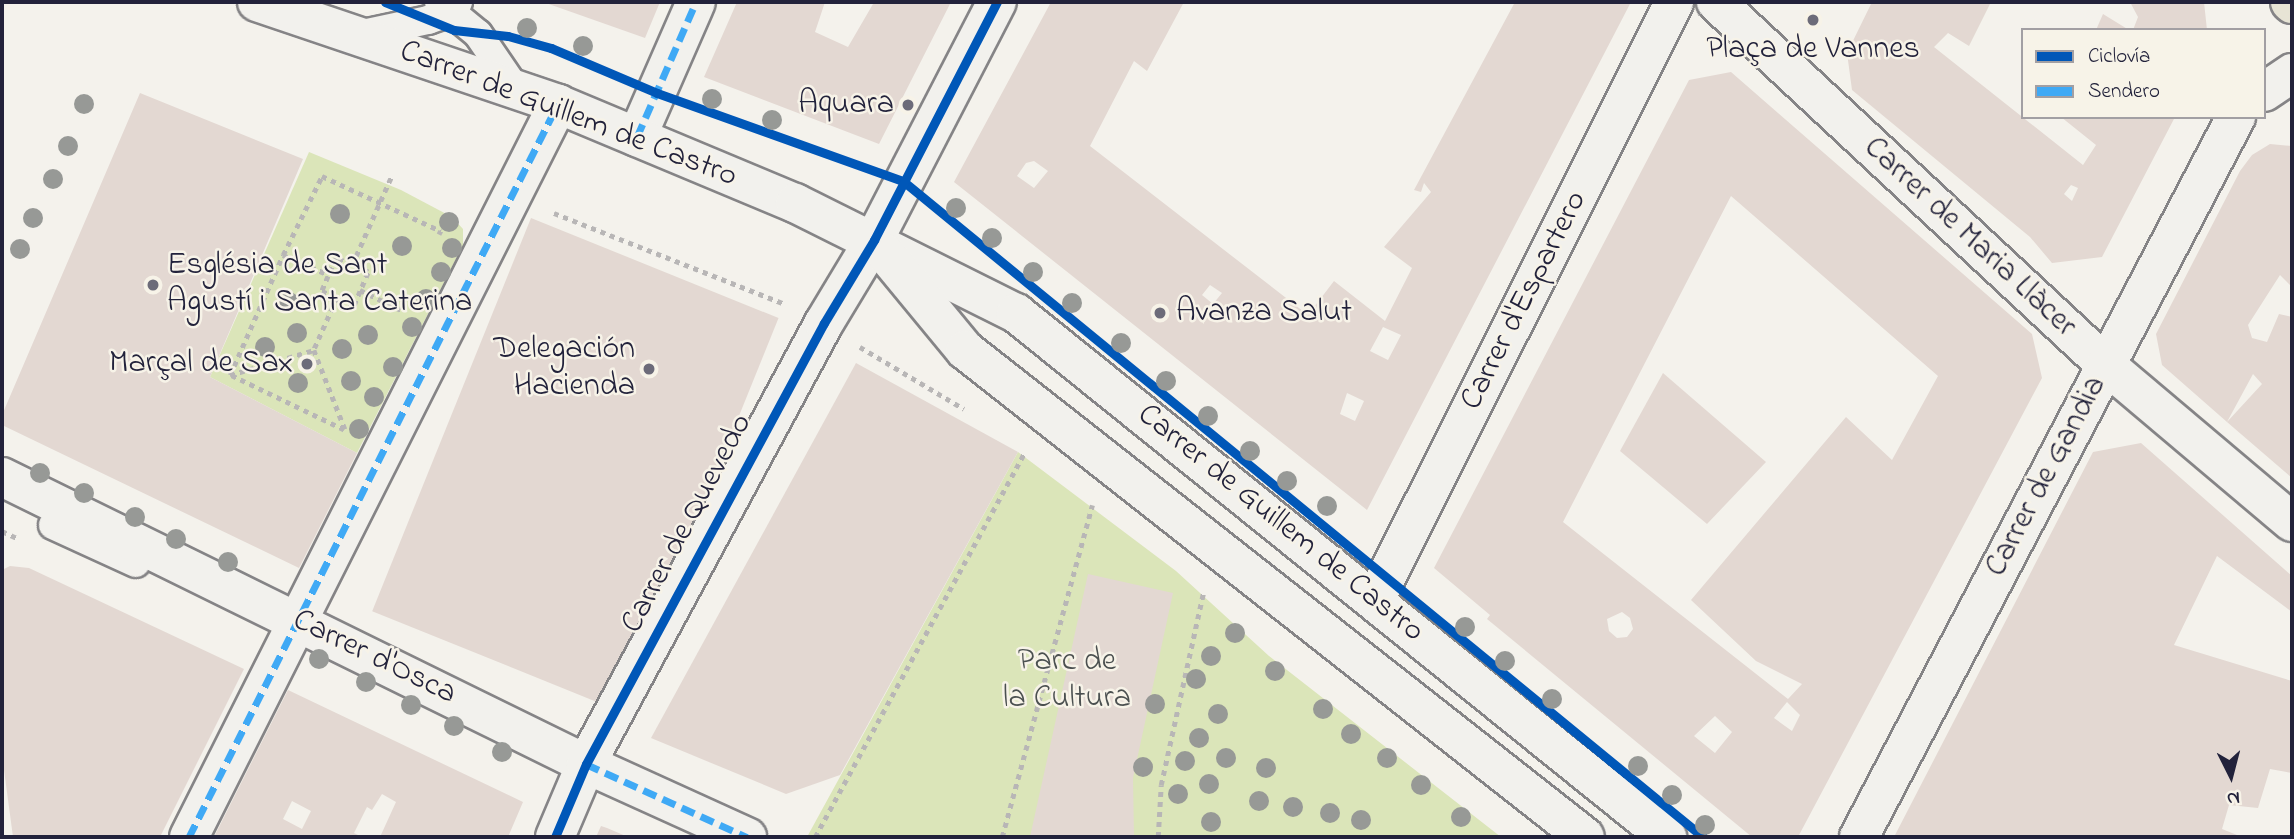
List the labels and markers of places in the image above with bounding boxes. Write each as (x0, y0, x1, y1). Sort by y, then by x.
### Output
marker: Plaça de Vannes (1805, 12, 1821, 28)
place label: Plaça de Vannes (1706, 31, 1920, 69)
place label: Aquara (798, 86, 894, 124)
marker: Aquara (900, 97, 916, 113)
place label: Església de Sant Agustí i Santa Caterina (167, 248, 472, 323)
marker: Església de Sant Agustí i Santa Caterina (145, 277, 161, 293)
place label: Avanza Salut (1176, 294, 1352, 332)
marker: Avanza Salut (1150, 303, 1170, 323)
place label: Delegación Hacienda (493, 332, 635, 407)
place label: Marçal de Sax (109, 345, 293, 383)
marker: Marçal de Sax (299, 356, 315, 372)
marker: Delegación Hacienda (641, 361, 657, 377)

